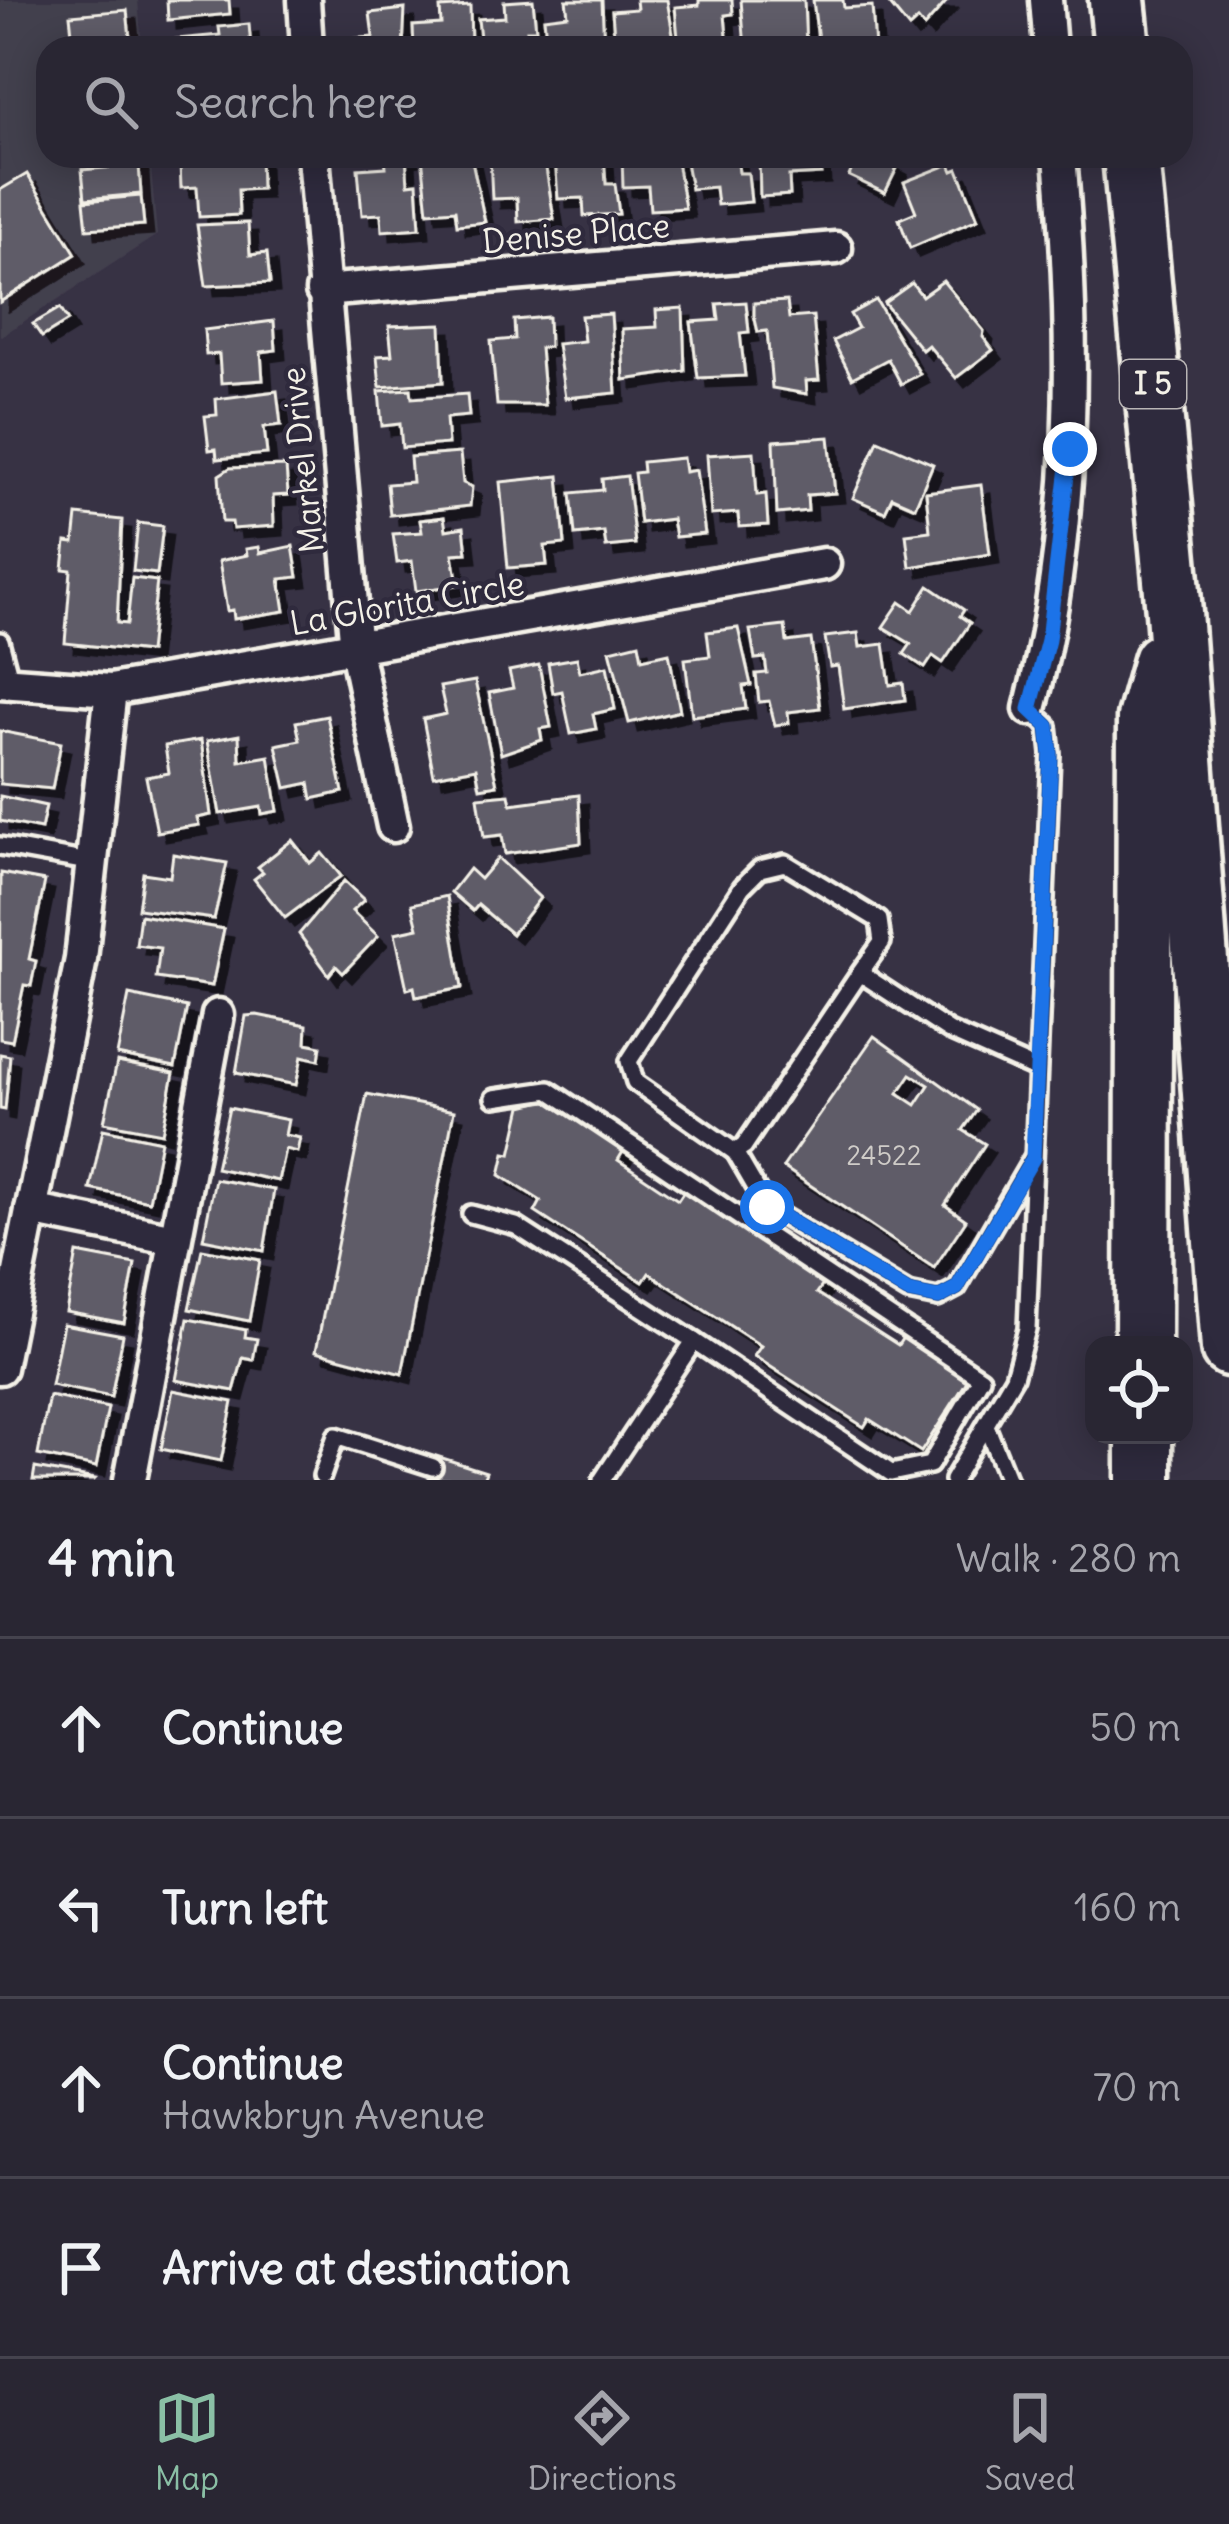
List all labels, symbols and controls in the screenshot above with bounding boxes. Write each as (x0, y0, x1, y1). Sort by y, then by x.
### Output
search box (36, 36, 1193, 168)
icon: search (78, 69, 144, 135)
text: Search here (174, 74, 418, 130)
street label: Denise Place (480, 204, 672, 262)
road number: I 5 (1120, 360, 1186, 408)
street label: Markel Drive (271, 365, 333, 555)
route end (1043, 422, 1097, 476)
street label: La Glorita Circle (287, 562, 527, 644)
house number: 24522 (846, 1138, 922, 1172)
route start (740, 1180, 794, 1234)
map controls (1085, 1336, 1193, 1444)
button: locate (1085, 1336, 1193, 1444)
text: 4 min (48, 1526, 175, 1590)
text: Walk · 280 m (956, 1534, 1181, 1583)
icon: ahead (48, 1695, 114, 1761)
text: Continue (162, 1700, 344, 1756)
text: 50 m (1089, 1703, 1181, 1752)
icon: left (48, 1875, 114, 1941)
text: Turn left (162, 1880, 328, 1936)
text: 160 m (1074, 1883, 1181, 1932)
text: Continue (162, 2035, 344, 2091)
icon: ahead (48, 2055, 114, 2121)
text: 70 m (1093, 2063, 1181, 2112)
text: Hawkbryn Avenue (162, 2091, 485, 2140)
icon: arrive (48, 2235, 114, 2301)
text: Arrive at destination (162, 2240, 571, 2296)
tab: Map (154, 2385, 220, 2499)
tab: Directions (528, 2385, 677, 2499)
tab: Saved (985, 2385, 1075, 2499)

